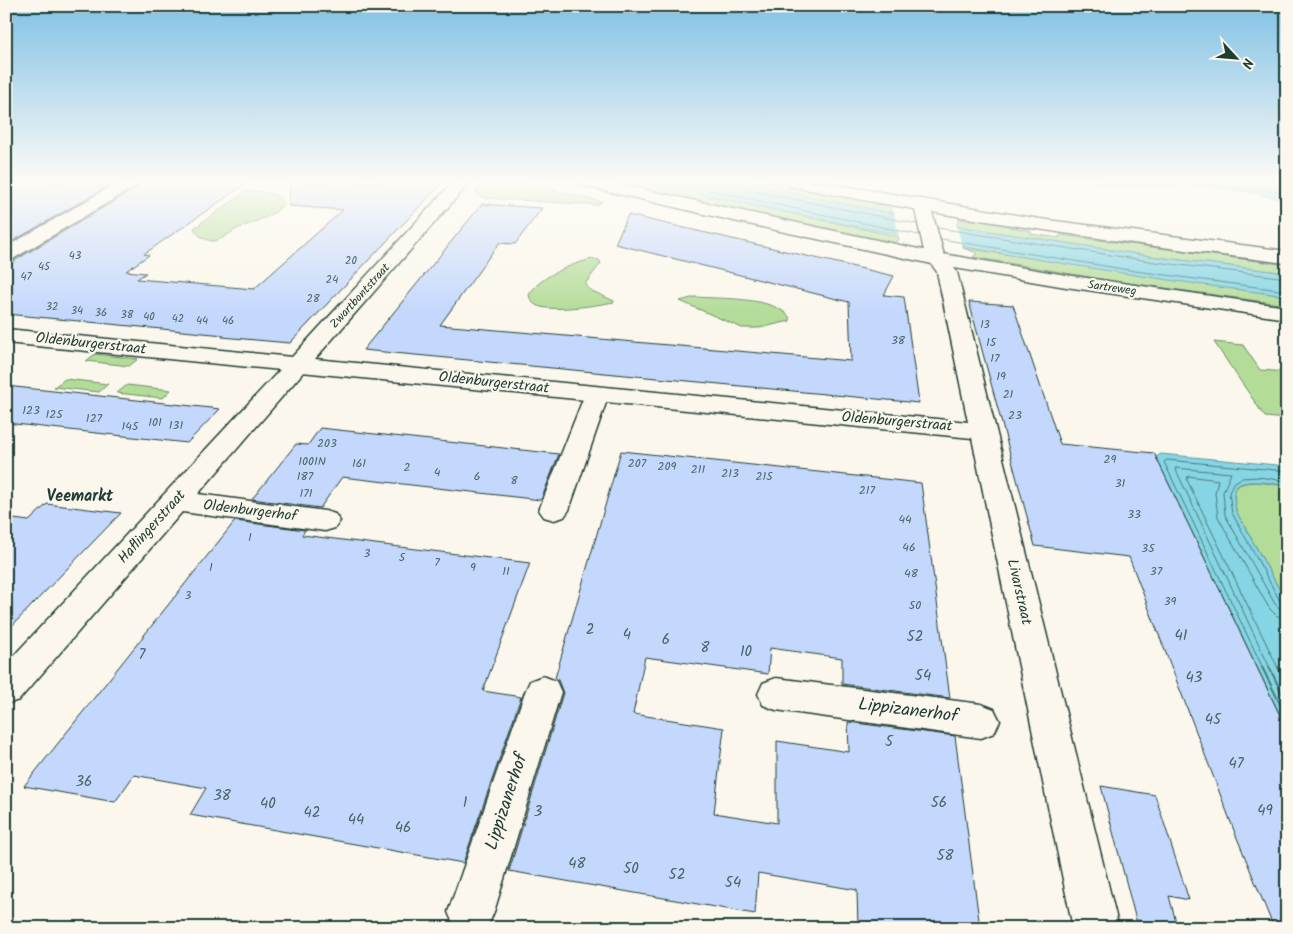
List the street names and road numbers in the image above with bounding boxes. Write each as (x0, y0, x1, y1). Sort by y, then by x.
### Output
street label: Zwartbontstraat (325, 259, 395, 333)
street label: Sartreweg (1086, 275, 1138, 301)
street label: Oldenburgerstraat (35, 326, 148, 362)
street label: Oldenburgerstraat (438, 365, 551, 401)
street label: Oldenburgerstraat (841, 405, 954, 439)
street label: Haflingerstraat (112, 484, 192, 569)
street label: Oldenburgerhof (202, 493, 300, 529)
street label: Livarstraat (1000, 557, 1038, 628)
street label: Lippizanerhof (857, 691, 962, 732)
street label: Lippizanerhof (478, 748, 537, 854)

